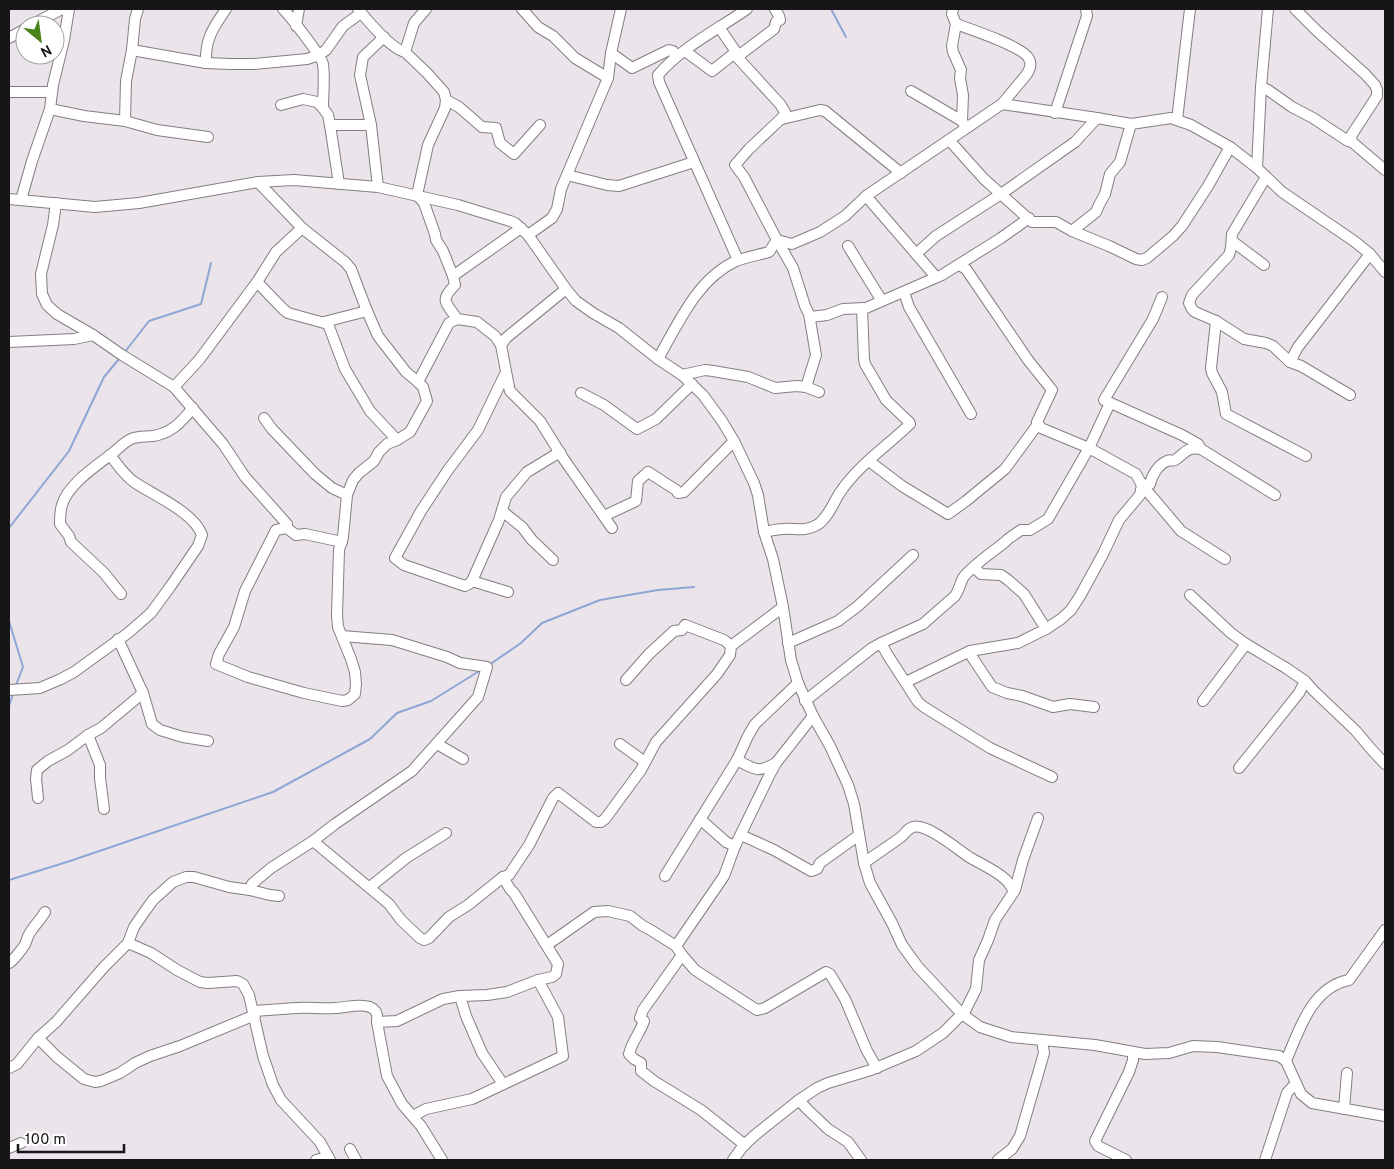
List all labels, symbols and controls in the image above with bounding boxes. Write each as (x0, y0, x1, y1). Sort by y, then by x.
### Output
north arrow (15, 15, 65, 65)
text: N (37, 40, 54, 60)
scale bar (18, 1122, 124, 1154)
text: 100 m (25, 1131, 66, 1150)

